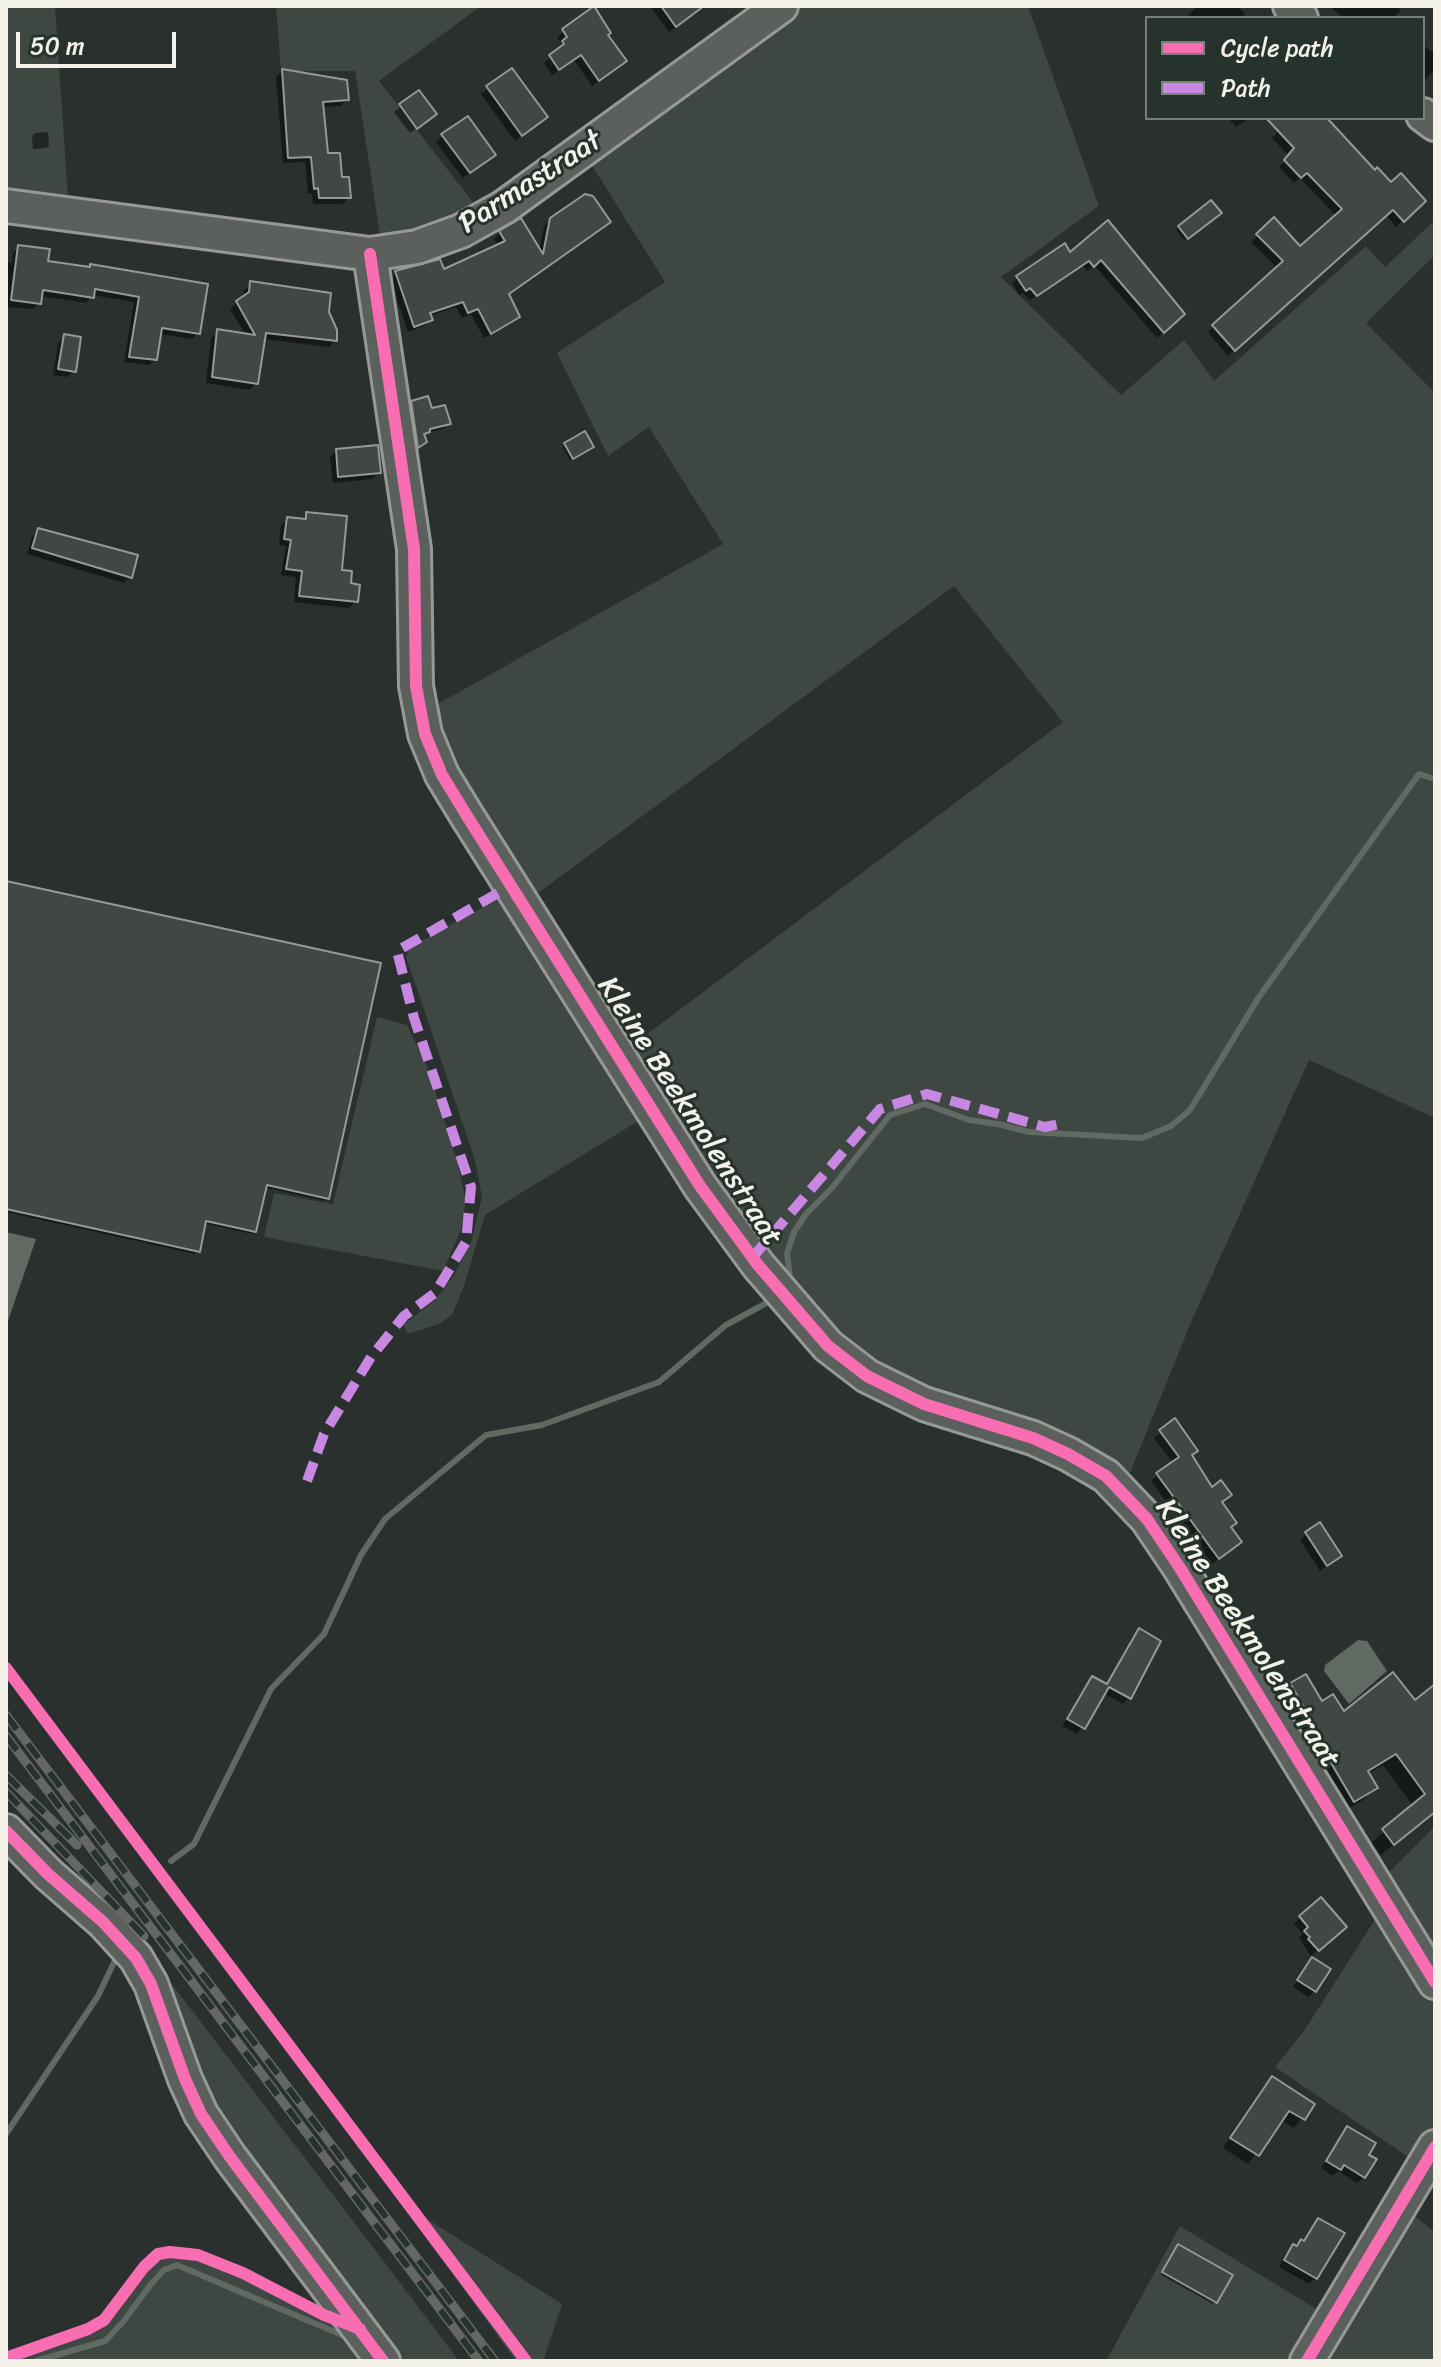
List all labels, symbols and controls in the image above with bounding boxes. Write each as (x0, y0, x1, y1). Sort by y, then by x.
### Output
scale bar (20, 16, 180, 66)
legend (1145, 16, 1425, 120)
text: 50 m (30, 25, 85, 67)
text: Cycle path (1221, 27, 1334, 69)
text: Path (1221, 67, 1271, 109)
street label: Parmastraat (453, 123, 609, 243)
street label: Kleine Beekmolenstraat (588, 970, 790, 1254)
street label: Kleine Beekmolenstraat (1146, 1492, 1348, 1776)

